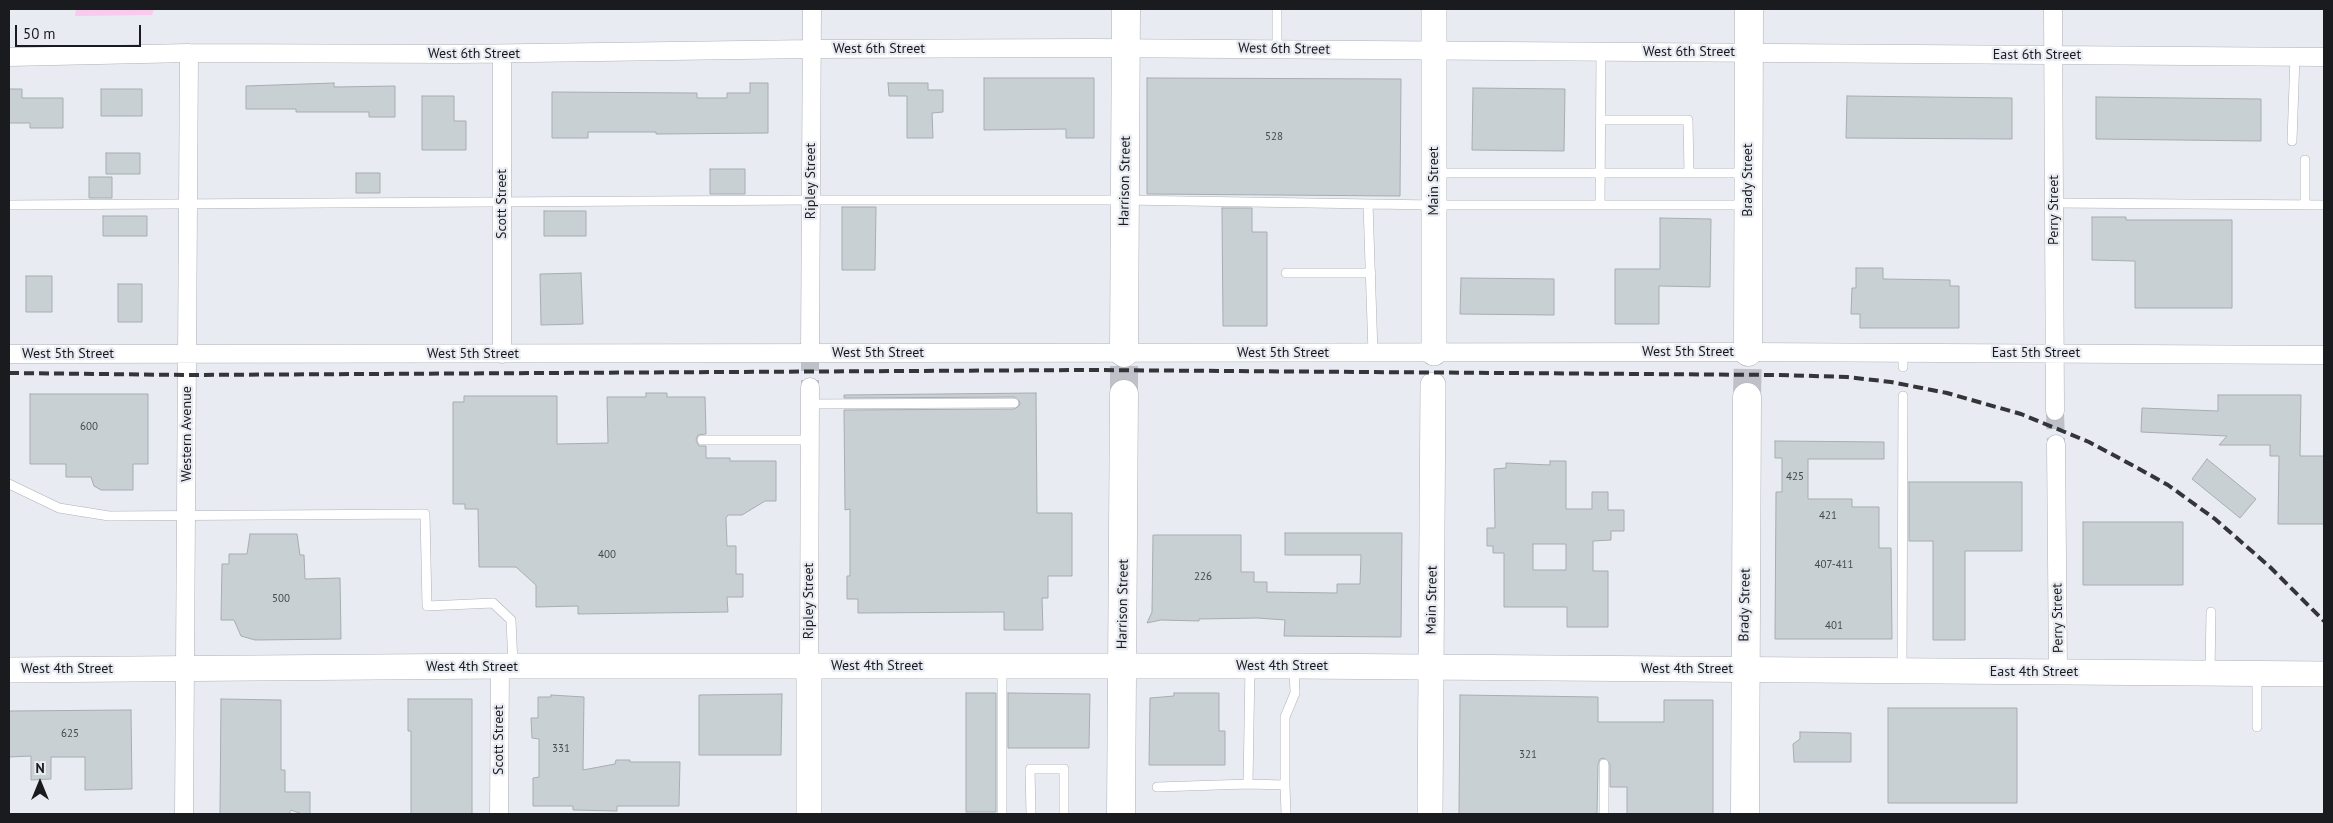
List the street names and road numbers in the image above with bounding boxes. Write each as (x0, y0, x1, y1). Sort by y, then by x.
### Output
street label: West 6th Street (1238, 40, 1330, 58)
street label: West 6th Street (833, 41, 925, 57)
street label: West 6th Street (1643, 44, 1735, 60)
street label: West 6th Street (428, 46, 520, 62)
street label: East 6th Street (1993, 47, 2081, 63)
street label: Harrison Street (1116, 136, 1134, 226)
street label: Ripley Street (803, 143, 819, 219)
street label: Brady Street (1740, 143, 1756, 217)
street label: Main Street (1426, 147, 1442, 215)
street label: Scott Street (494, 169, 510, 239)
street label: Perry Street (2046, 175, 2062, 245)
street label: West 5th Street (1642, 344, 1734, 360)
street label: West 5th Street (832, 345, 924, 361)
street label: West 5th Street (1237, 345, 1329, 361)
street label: East 5th Street (1992, 345, 2080, 361)
street label: West 5th Street (22, 346, 114, 362)
street label: West 5th Street (427, 346, 519, 362)
street label: Western Avenue (179, 386, 195, 482)
street label: Harrison Street (1114, 559, 1132, 649)
street label: Ripley Street (801, 563, 817, 639)
street label: Main Street (1423, 565, 1441, 635)
street label: Brady Street (1736, 568, 1754, 642)
street label: Perry Street (2049, 583, 2067, 653)
street label: West 4th Street (831, 658, 923, 674)
street label: West 4th Street (1236, 658, 1328, 674)
street label: West 4th Street (426, 659, 518, 675)
street label: West 4th Street (21, 661, 113, 677)
street label: West 4th Street (1641, 661, 1733, 677)
street label: East 4th Street (1990, 664, 2078, 680)
street label: Scott Street (491, 705, 507, 775)

